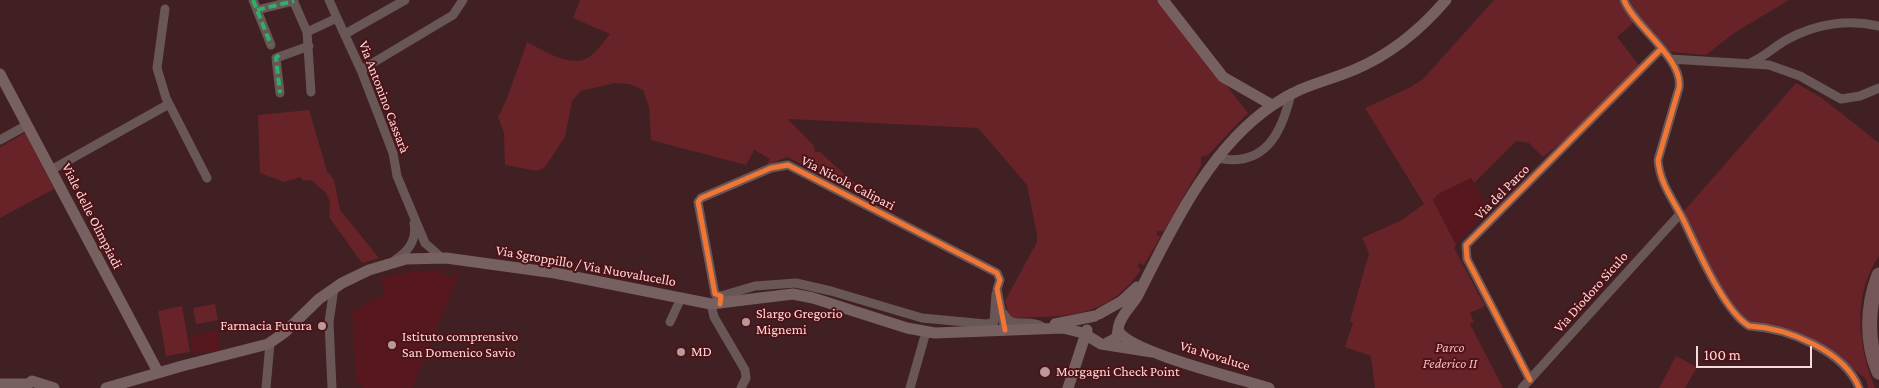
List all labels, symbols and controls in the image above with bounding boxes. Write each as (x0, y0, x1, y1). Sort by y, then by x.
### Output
street label: Via Antonino Cassarà (355, 38, 413, 156)
street label: Via Nicola Calipari (798, 152, 898, 214)
street label: Viale delle Olimpiadi (58, 160, 126, 272)
street label: Via del Parco (1471, 161, 1533, 223)
street label: Via Sgroppillo / Via Nuovalucello (495, 242, 677, 290)
street label: Via Diodoro Siculo (1550, 248, 1632, 336)
place label: Slargo Gregorio Mignemi (756, 306, 843, 338)
marker: Slargo Gregorio Mignemi (740, 316, 752, 328)
place label: Farmacia Futura (220, 318, 312, 334)
marker: Farmacia Futura (316, 320, 328, 332)
place label: Istituto comprensivo San Domenico Savio (402, 329, 518, 362)
scale bar (1699, 336, 1815, 368)
street label: Via Novaluce (1178, 337, 1252, 375)
marker: Istituto comprensivo San Domenico Savio (386, 339, 398, 351)
park label: Parco Federico II (1423, 340, 1477, 372)
place label: MD (691, 344, 712, 360)
marker: MD (675, 346, 687, 358)
text: 100 m (1704, 347, 1741, 363)
place label: Morgagni Check Point (1056, 364, 1180, 380)
marker: Morgagni Check Point (1038, 365, 1052, 379)

